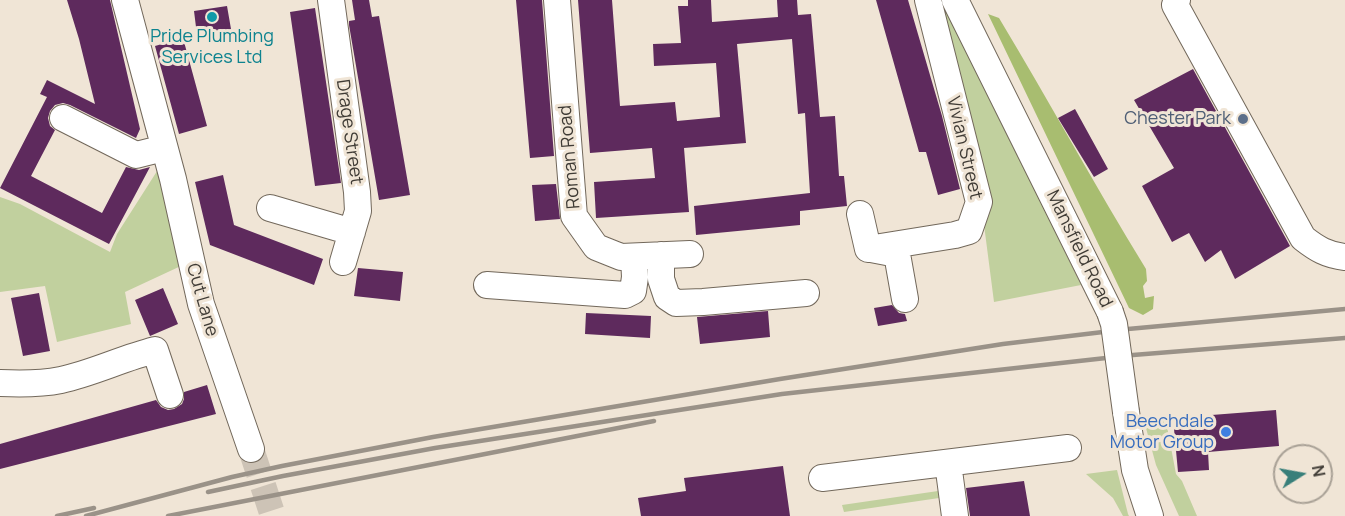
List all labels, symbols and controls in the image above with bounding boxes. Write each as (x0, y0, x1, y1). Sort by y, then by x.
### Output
marker: Pride Plumbing Services Ltd (205, 10, 219, 24)
place label: Pride Plumbing Services Ltd (150, 26, 274, 68)
street label: Drage Street (331, 78, 367, 186)
street label: Vivian Street (942, 94, 986, 202)
street label: Roman Road (555, 104, 585, 210)
place label: Chester Park (1124, 108, 1231, 130)
marker: Chester Park (1236, 112, 1250, 126)
street label: Mansfield Road (1041, 187, 1117, 311)
street label: Cut Lane (181, 261, 223, 339)
place label: Beechdale Motor Group (1110, 411, 1214, 454)
marker: Beechdale Motor Group (1219, 425, 1233, 439)
north arrow (1273, 444, 1333, 504)
text: N (1307, 463, 1331, 479)

